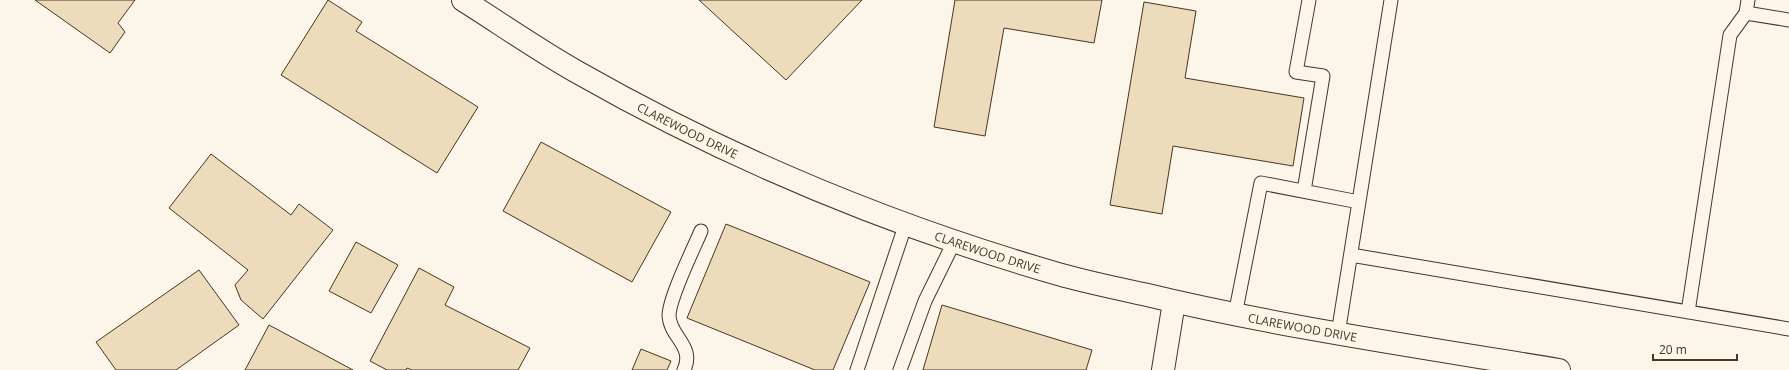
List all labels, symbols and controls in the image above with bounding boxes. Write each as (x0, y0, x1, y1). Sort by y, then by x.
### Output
street label: CLAREWOOD DRIVE (634, 98, 741, 162)
street label: CLAREWOOD DRIVE (932, 227, 1043, 277)
street label: CLAREWOOD DRIVE (1247, 309, 1358, 345)
scale bar (1653, 336, 1737, 362)
text: 20 m (1659, 341, 1687, 358)

